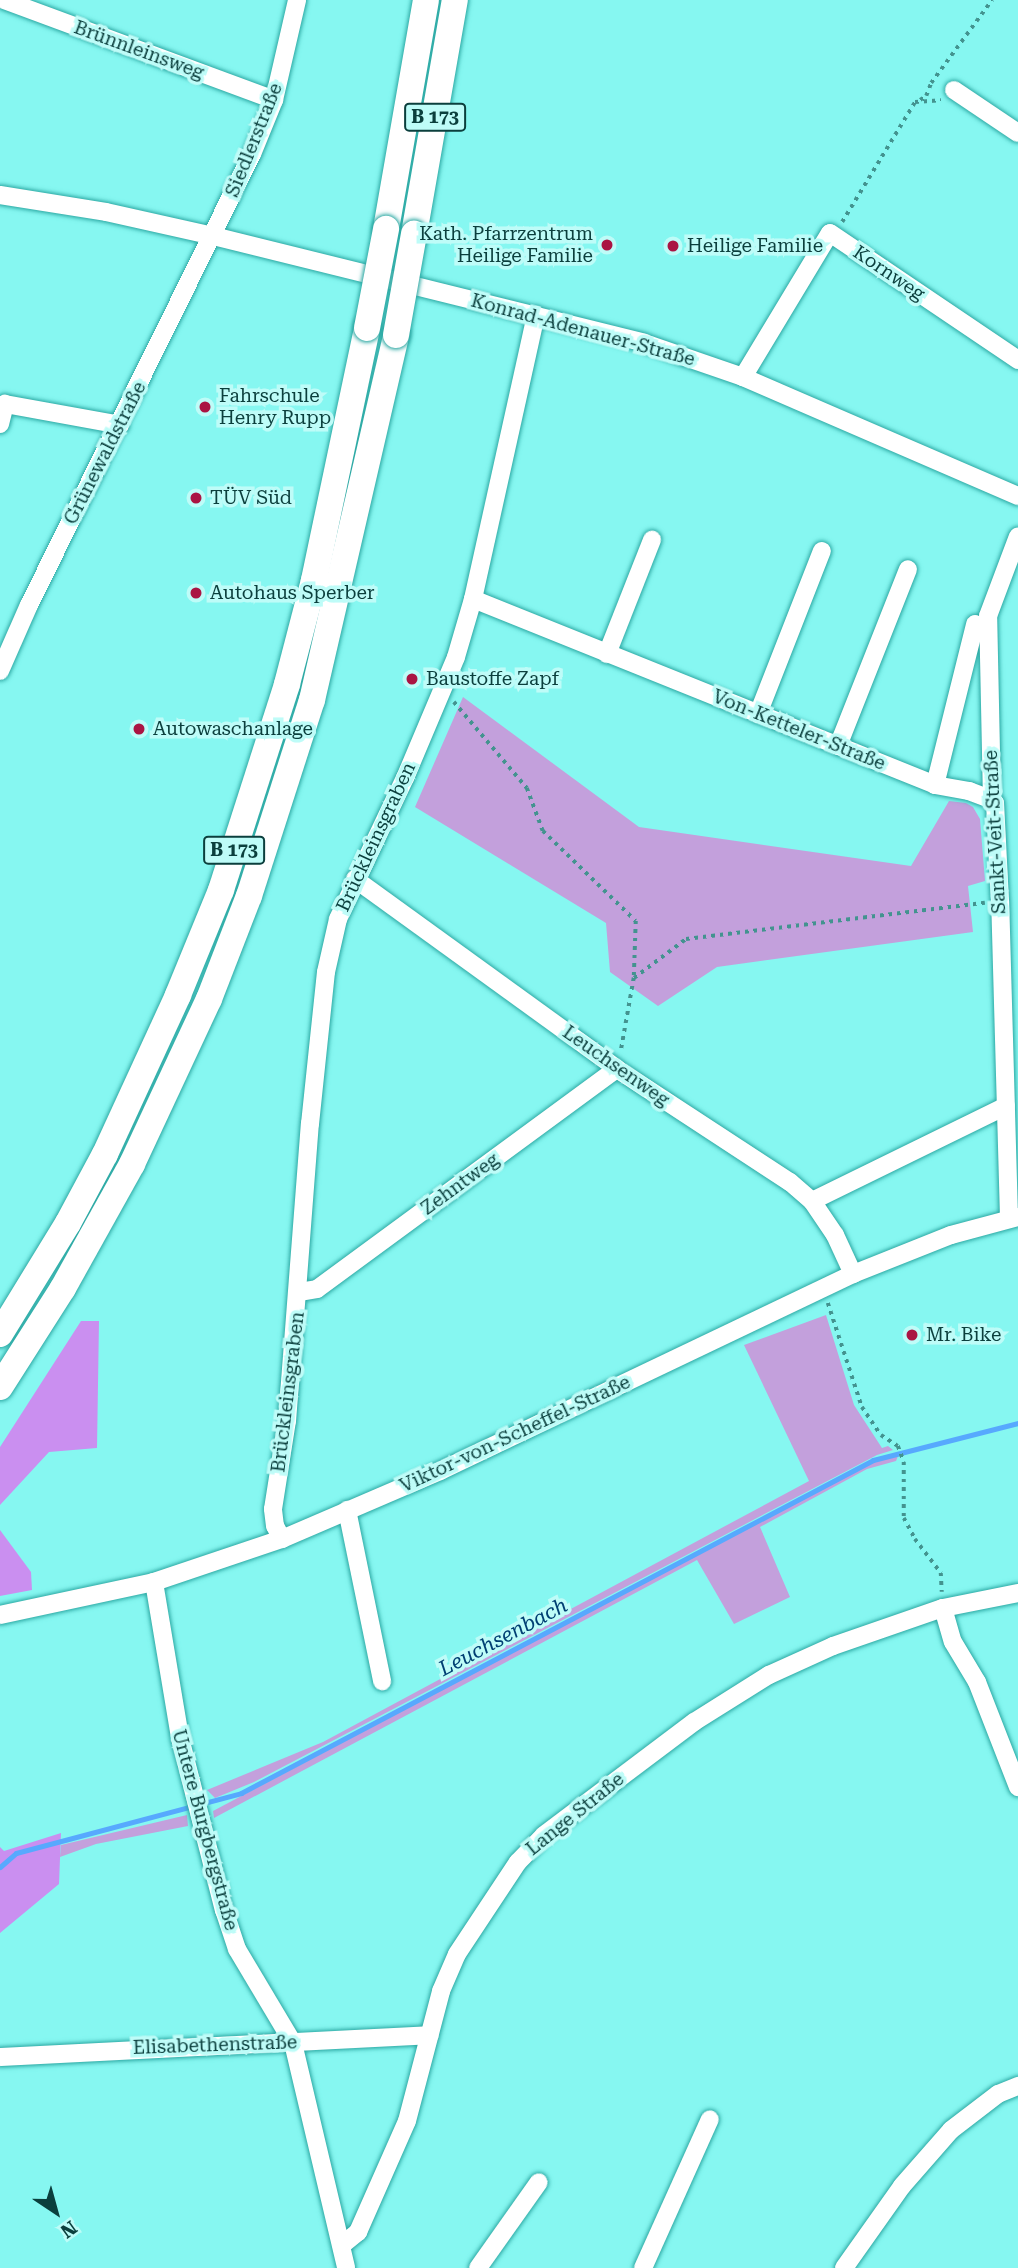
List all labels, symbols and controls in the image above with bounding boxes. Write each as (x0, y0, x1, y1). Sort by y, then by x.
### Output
street label: Brünnleinsweg (71, 16, 207, 84)
street label: Siedlerstraße (221, 80, 287, 200)
road number: B 173 (404, 103, 466, 132)
place label: Kath. Pfarrzentrum Heilige Familie (419, 223, 593, 267)
place label: Heilige Familie (687, 235, 823, 257)
marker: Kath. Pfarrzentrum Heilige Familie (599, 237, 615, 253)
marker: Heilige Familie (665, 238, 681, 254)
street label: Kornweg (849, 241, 929, 305)
street label: Konrad-Adenauer-Straße (469, 289, 697, 371)
street label: Grünewaldstraße (59, 378, 151, 528)
place label: Fahrschule Henry Rupp (219, 385, 331, 429)
marker: Fahrschule Henry Rupp (197, 399, 213, 415)
place label: TÜV Süd (210, 487, 292, 509)
marker: TÜV Süd (188, 490, 204, 506)
place label: Autohaus Sperber (210, 582, 375, 604)
marker: Autohaus Sperber (188, 585, 204, 601)
place label: Baustoffe Zapf (426, 668, 559, 690)
marker: Baustoffe Zapf (404, 671, 420, 687)
street label: Von-Ketteler-Straße (709, 685, 889, 775)
place label: Autowaschanlage (153, 718, 313, 740)
marker: Autowaschanlage (131, 721, 147, 737)
street label: Sankt-Veit-Straße (979, 749, 1011, 915)
street label: Brückleinsgraben (331, 759, 421, 915)
road number: B 173 (202, 836, 266, 864)
street label: Leuchsenweg (558, 1021, 674, 1111)
street label: Zehntweg (417, 1148, 503, 1220)
street label: Brückleinsgraben (267, 1310, 309, 1474)
place label: Mr. Bike (926, 1324, 1002, 1346)
marker: Mr. Bike (904, 1327, 920, 1343)
street label: Viktor-von-Scheffel-Straße (396, 1370, 634, 1498)
water label: Leuchsenbach (434, 1592, 572, 1682)
street label: Untere Burgbergstraße (167, 1727, 243, 1933)
street label: Lange Straße (522, 1768, 628, 1860)
street label: Elisabethenstraße (132, 2031, 298, 2059)
north arrow (21, 2177, 91, 2247)
text: N (56, 2216, 81, 2243)

